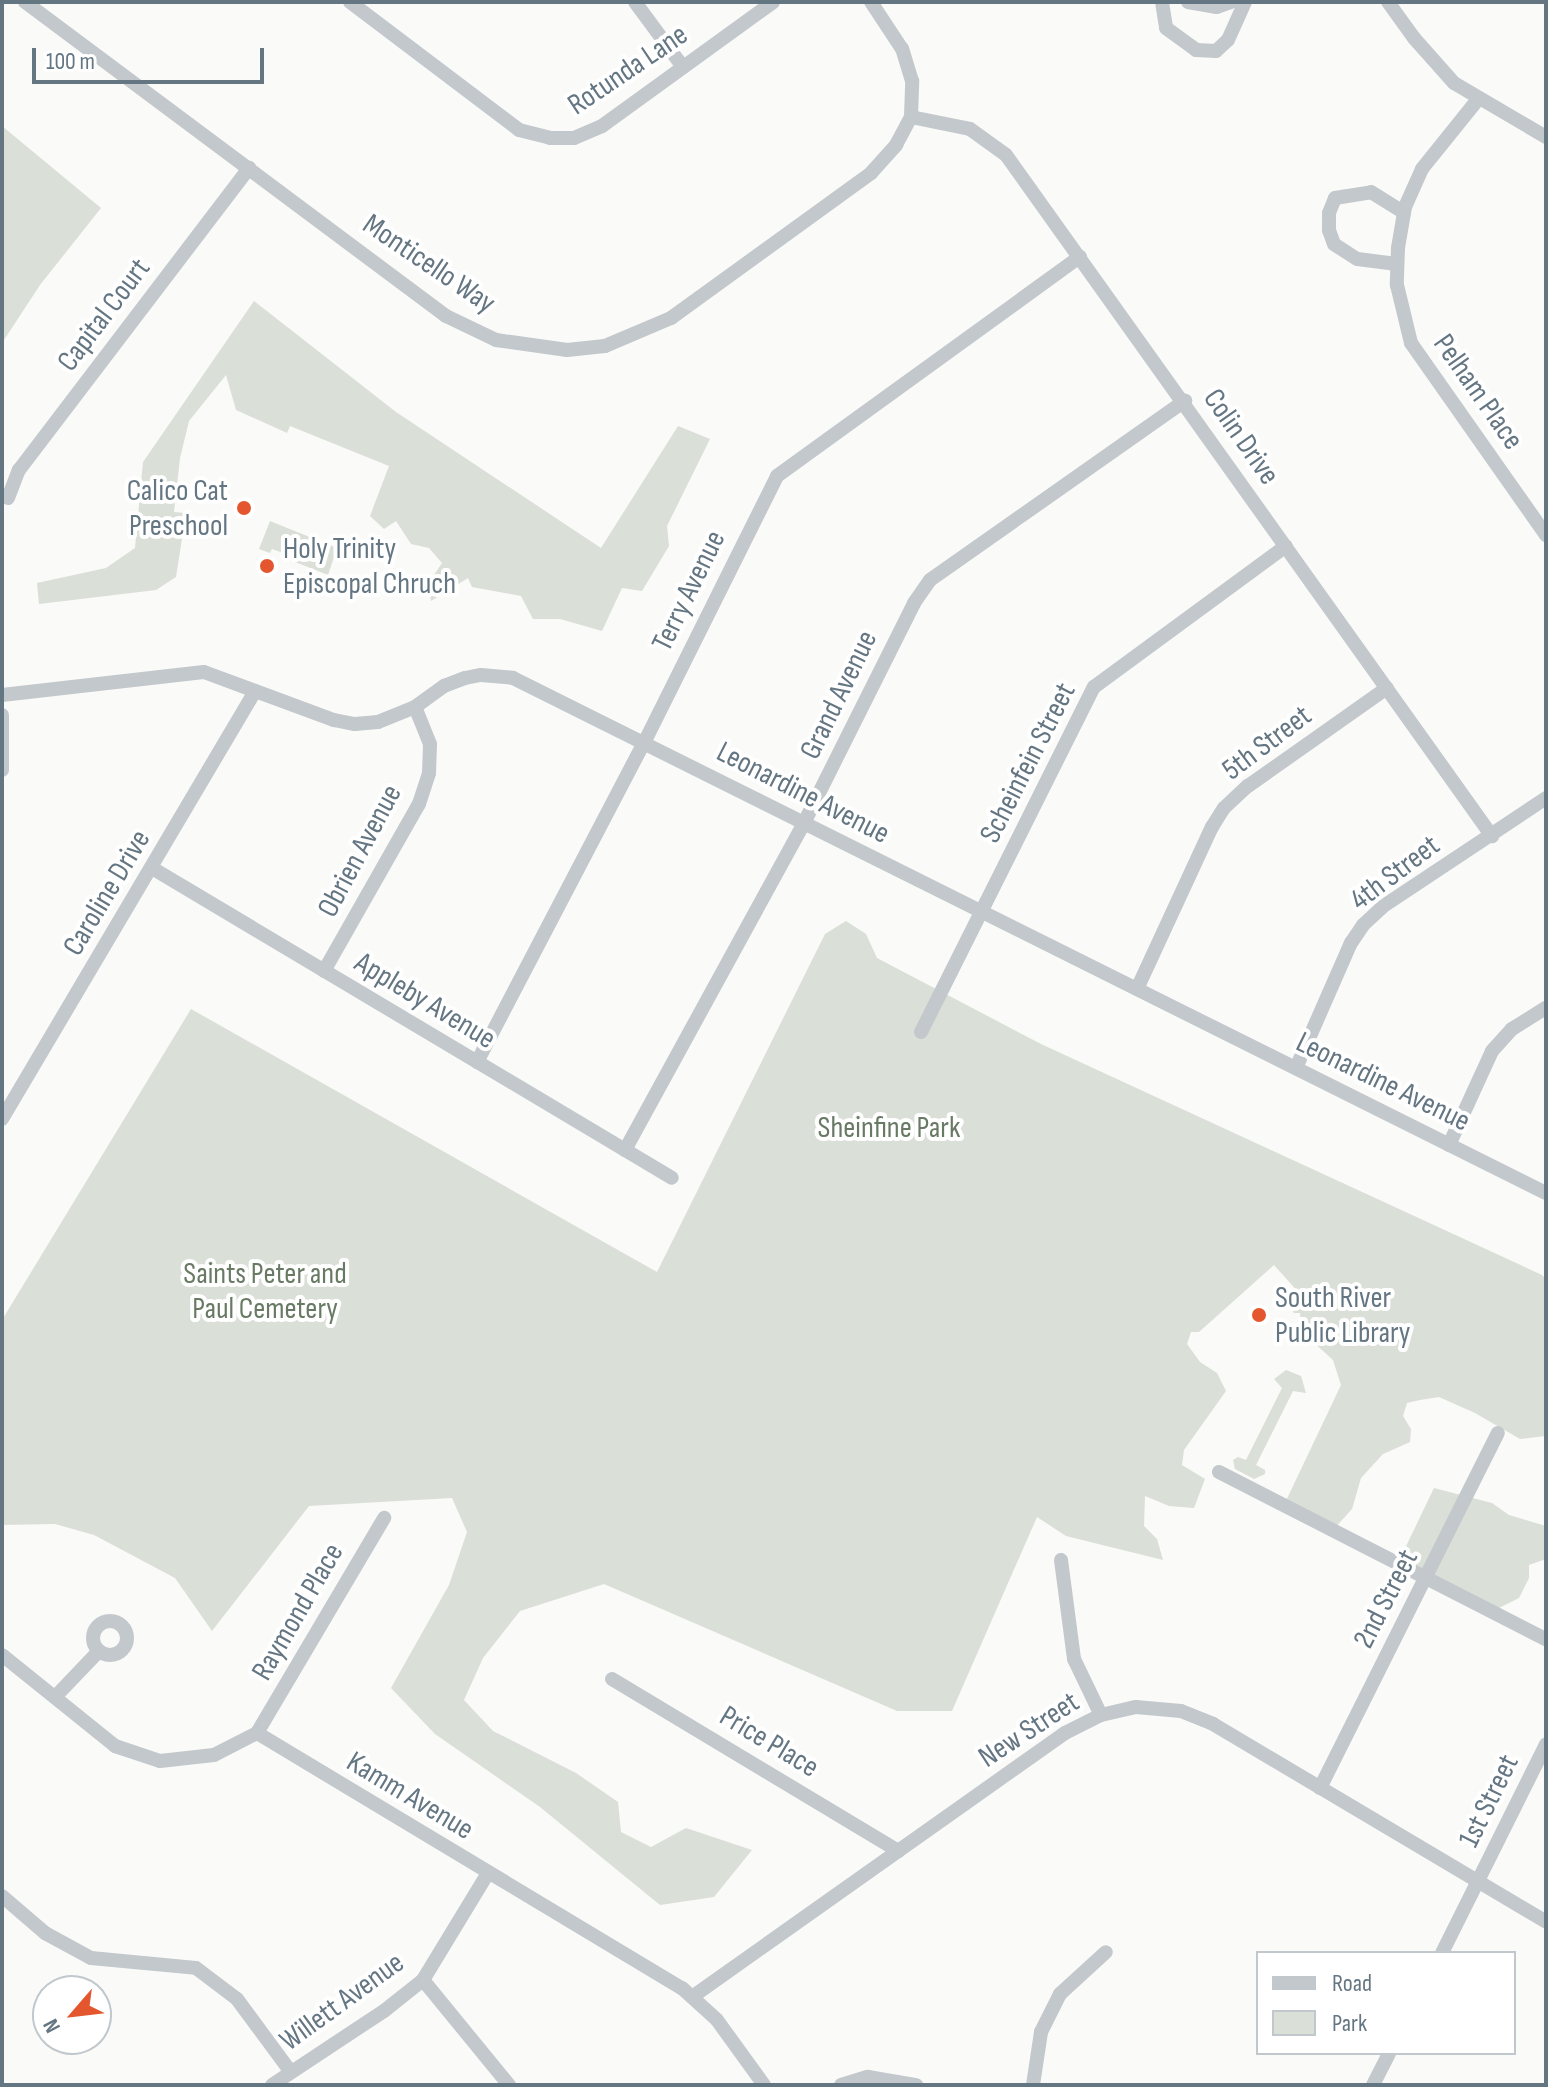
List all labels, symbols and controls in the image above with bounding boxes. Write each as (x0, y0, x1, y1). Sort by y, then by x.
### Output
street label: Rotunda Lane (561, 17, 695, 123)
scale bar (36, 32, 268, 82)
text: 100 m (46, 47, 95, 76)
street label: Monticello Way (356, 207, 502, 321)
street label: Capital Court (50, 252, 158, 378)
street label: Pelham Place (1425, 327, 1531, 457)
street label: Colin Drive (1195, 382, 1287, 492)
place label: Calico Cat Preschool (127, 473, 228, 544)
marker: Calico Cat Preschool (235, 499, 253, 517)
street label: Terry Avenue (644, 525, 734, 657)
place label: Holy Trinity Episcopal Chruch (283, 531, 456, 602)
marker: Holy Trinity Episcopal Chruch (258, 557, 276, 575)
street label: Grand Avenue (793, 625, 885, 765)
street label: Scheinfein Street (972, 677, 1084, 849)
street label: 5th Street (1215, 698, 1319, 788)
street label: Leonardine Avenue (711, 734, 895, 852)
street label: Obrien Avenue (310, 779, 410, 923)
street label: Caroline Drive (56, 824, 158, 962)
street label: 4th Street (1343, 828, 1447, 918)
street label: Appleby Avenue (348, 945, 502, 1057)
street label: Leonardine Avenue (1290, 1024, 1476, 1140)
park label: Sheinfine Park (818, 1110, 960, 1146)
park label: Saints Peter and Paul Cemetery (183, 1256, 347, 1326)
place label: South River Public Library (1275, 1280, 1410, 1350)
marker: South River Public Library (1250, 1306, 1268, 1324)
street label: Raymond Place (244, 1537, 352, 1687)
street label: 2nd Street (1346, 1544, 1426, 1654)
street label: New Street (972, 1684, 1086, 1776)
street label: Price Place (713, 1698, 825, 1786)
street label: Kamm Avenue (340, 1744, 480, 1848)
street label: 1st Street (1451, 1749, 1527, 1853)
street label: Willett Avenue (273, 1945, 411, 2059)
legend (1256, 1951, 1516, 2055)
text: Road (1332, 1969, 1372, 1998)
north arrow (32, 1975, 112, 2055)
text: Park (1332, 2009, 1367, 2038)
text: N (37, 2014, 67, 2037)

